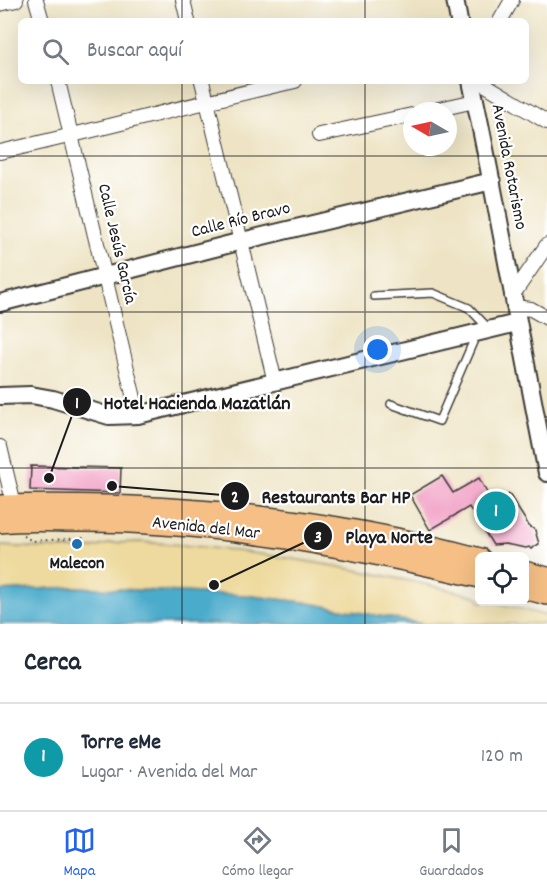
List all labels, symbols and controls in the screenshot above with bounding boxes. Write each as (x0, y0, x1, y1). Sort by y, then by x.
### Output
search box (18, 18, 529, 84)
icon: search (39, 35, 72, 68)
text: Buscar aquí (87, 36, 182, 67)
north arrow (403, 102, 457, 156)
street label: Avenida Rotarismo (484, 102, 532, 232)
street label: Calle Jesús García (90, 181, 142, 307)
street label: Calle Río Bravo (189, 197, 293, 245)
your location (363, 335, 392, 364)
callout: Hotel Hacienda Mazatlán (62, 383, 302, 421)
text: Hotel Hacienda Mazatlán (104, 391, 290, 419)
text: 1 (75, 392, 79, 417)
callout: Restaurants Bar HP (220, 477, 423, 515)
text: Restaurants Bar HP (262, 485, 410, 513)
text: 2 (231, 486, 239, 511)
pin: 1 (476, 488, 516, 534)
street label: Avenida del Mar (151, 511, 261, 547)
callout: Playa Norte (303, 517, 445, 555)
text: Playa Norte (345, 525, 433, 553)
text: 3 (314, 526, 322, 551)
marker: Malecon (70, 537, 84, 551)
place label: Malecon (50, 552, 104, 577)
map controls (475, 552, 529, 606)
button: locate (475, 552, 529, 606)
text: Cerca (24, 645, 81, 682)
text: Torre eMe (81, 728, 161, 759)
text: 1 (41, 743, 46, 771)
text: 120 m (481, 743, 523, 771)
text: Lugar · Avenida del Mar (81, 759, 257, 787)
tab: Mapa (63, 824, 96, 883)
tab: Cómo llegar (222, 824, 294, 883)
tab: Guardados (419, 824, 484, 883)

